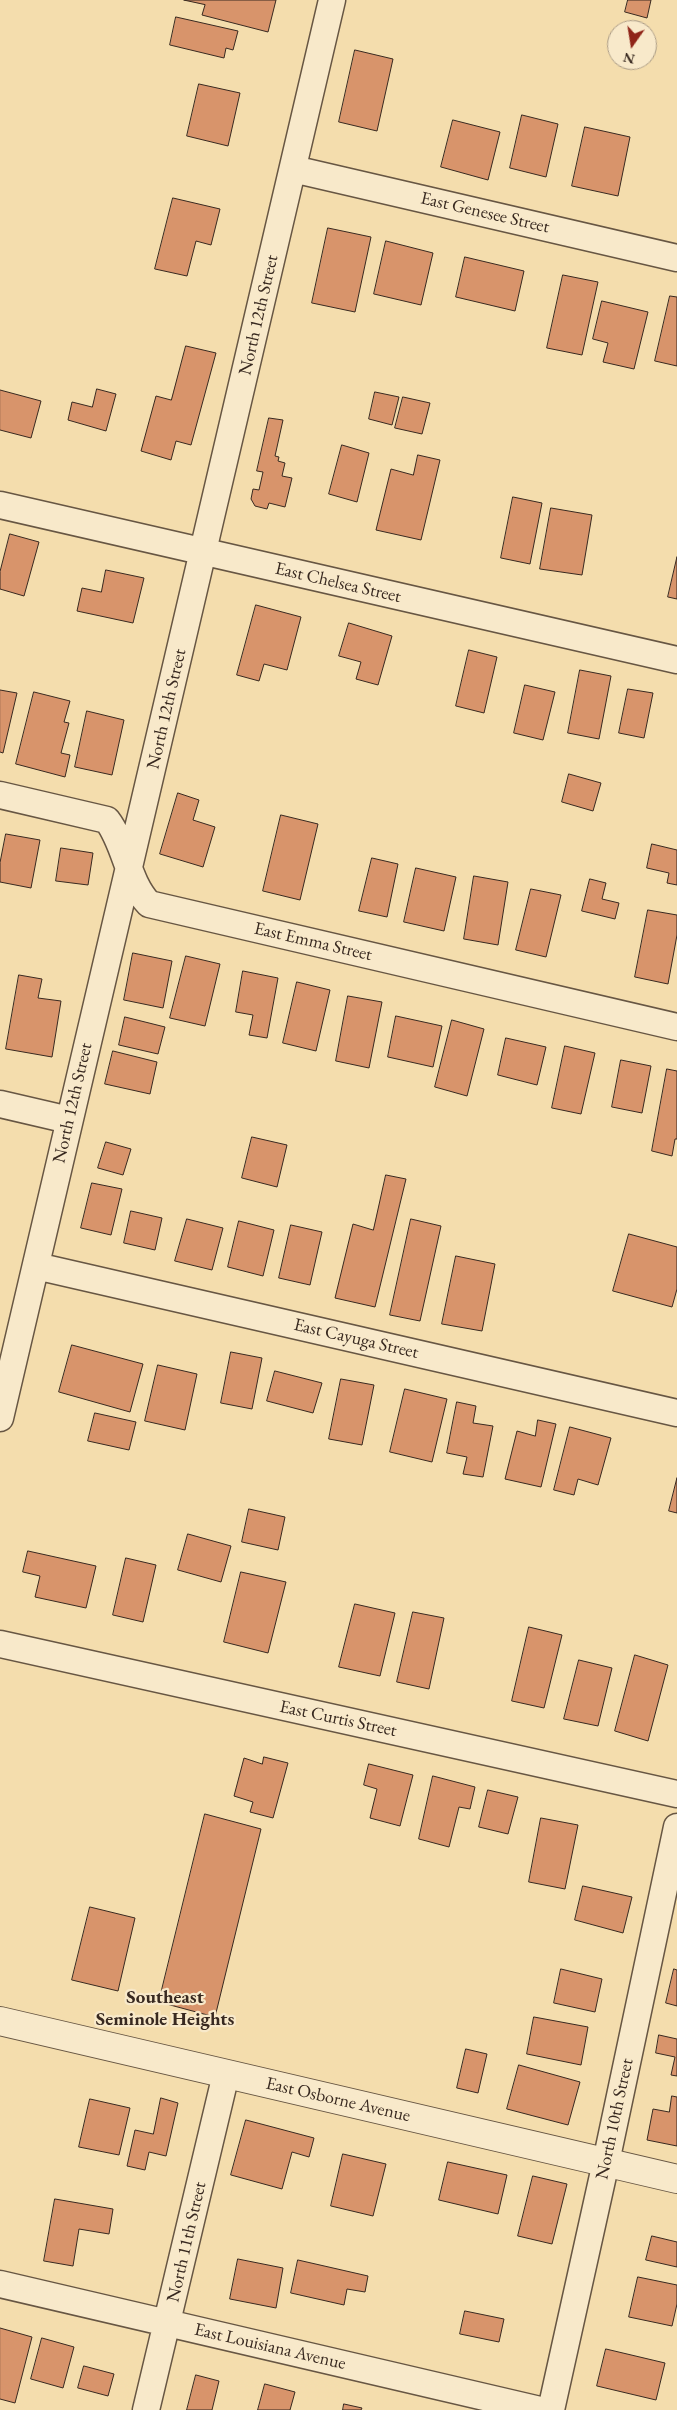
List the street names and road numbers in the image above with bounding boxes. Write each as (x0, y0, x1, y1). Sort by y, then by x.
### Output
street label: East Genesee Street (419, 188, 551, 238)
street label: North 12th Street (235, 253, 283, 377)
street label: East Chelsea Street (273, 558, 403, 608)
street label: North 12th Street (143, 647, 191, 771)
street label: East Emma Street (252, 918, 374, 966)
street label: North 12th Street (49, 1041, 97, 1165)
street label: East Cayuga Street (292, 1314, 420, 1364)
street label: East Curtis Street (277, 1696, 399, 1742)
street label: North 10th Street (592, 2057, 638, 2181)
street label: East Osborne Avenue (264, 2073, 412, 2127)
street label: North 11th Street (163, 2180, 211, 2304)
street label: East Louisiana Avenue (192, 2319, 348, 2375)

